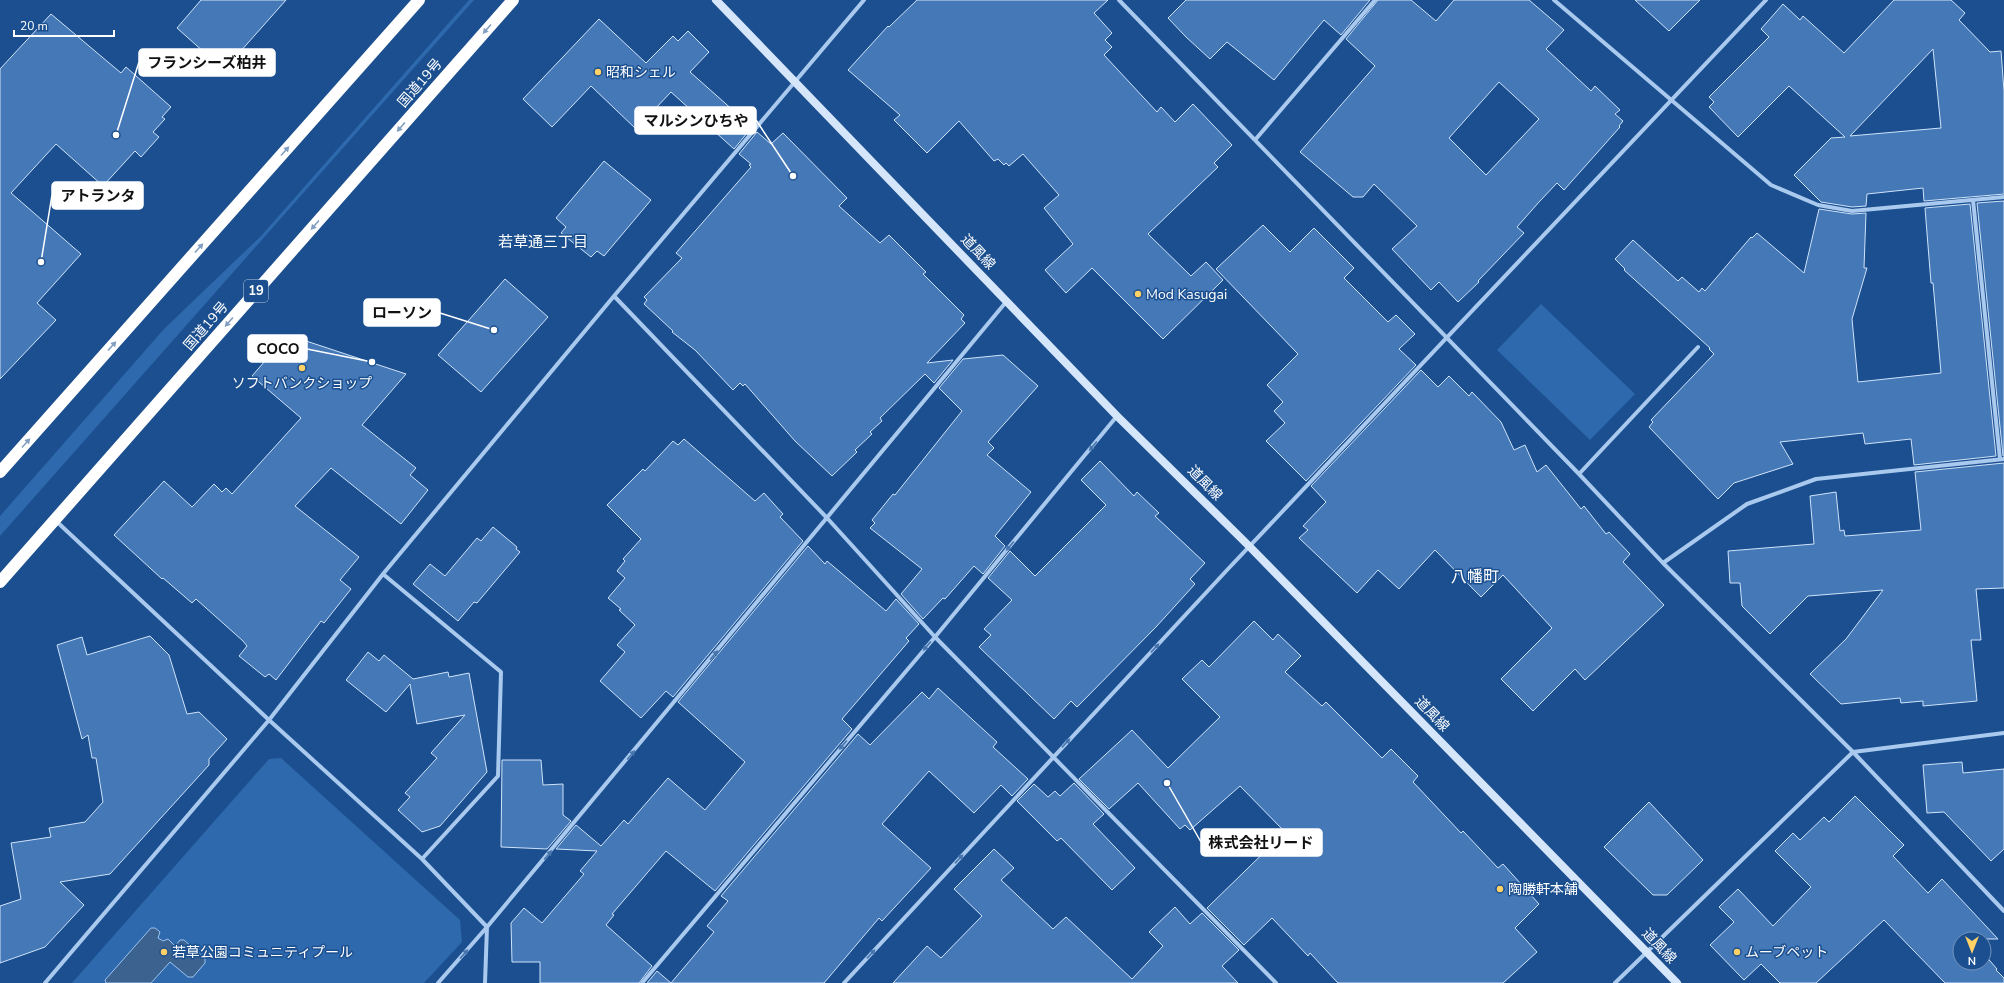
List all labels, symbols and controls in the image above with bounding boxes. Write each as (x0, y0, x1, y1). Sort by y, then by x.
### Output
scale bar (14, 12, 114, 38)
text: 20 m (20, 18, 48, 34)
one-way arrow (482, 24, 491, 35)
callout: フランシーズ柏井 (139, 49, 275, 76)
text: フランシーズ柏井 (147, 53, 267, 73)
street label: 国道19号 (394, 55, 446, 111)
place label: 昭和シェル (606, 63, 676, 82)
marker: 昭和シェル (593, 67, 603, 77)
callout: マルシンひちや (635, 107, 756, 134)
text: マルシンひちや (643, 111, 749, 131)
one-way arrow (396, 122, 406, 132)
one-way arrow (280, 146, 290, 156)
callout: アトランタ (52, 182, 143, 209)
text: アトランタ (60, 186, 136, 206)
one-way arrow (311, 219, 320, 230)
street label: 道風線 (957, 230, 999, 274)
district label: 若草通三丁目 (498, 232, 588, 252)
one-way arrow (194, 243, 203, 254)
road number: 19 (244, 280, 268, 302)
place label: Mod Kasugai (1146, 285, 1227, 304)
marker: Mod Kasugai (1133, 289, 1143, 299)
street label: 国道19号 (180, 298, 232, 354)
callout: ローソン (364, 299, 440, 326)
text: ローソン (372, 303, 432, 323)
one-way arrow (225, 317, 234, 327)
callout: COCO (248, 335, 307, 362)
text: COCO (256, 339, 300, 359)
one-way arrow (108, 340, 117, 351)
marker: ソフトバンクショップ (297, 363, 307, 373)
place label: ソフトバンクショップ (232, 374, 372, 393)
one-way arrow (21, 438, 31, 448)
one-way arrow (1088, 440, 1097, 451)
street label: 道風線 (1183, 461, 1227, 505)
one-way arrow (1005, 541, 1014, 551)
district label: 八幡町 (1451, 566, 1499, 588)
one-way arrow (922, 641, 931, 651)
one-way arrow (1150, 643, 1160, 653)
one-way arrow (710, 650, 719, 660)
street label: 道風線 (1411, 692, 1453, 736)
one-way arrow (1062, 738, 1071, 748)
one-way arrow (838, 740, 847, 751)
one-way arrow (627, 749, 635, 760)
callout: 株式会社リード (1201, 829, 1322, 856)
text: 株式会社リード (1208, 833, 1314, 853)
one-way arrow (543, 849, 552, 860)
one-way arrow (954, 854, 964, 864)
place label: 陶勝軒本舗 (1508, 880, 1578, 899)
marker: 陶勝軒本舗 (1495, 884, 1505, 894)
street label: 道風線 (1638, 924, 1680, 968)
north arrow (1952, 931, 1992, 971)
place label: 若草公園コミュニティプール (172, 943, 353, 962)
place label: ムーブペット (1745, 943, 1828, 962)
marker: 若草公園コミュニティプール (159, 947, 169, 957)
marker: ムーブペット (1732, 947, 1742, 957)
one-way arrow (459, 949, 468, 959)
one-way arrow (866, 949, 876, 959)
text: N (1968, 953, 1976, 968)

